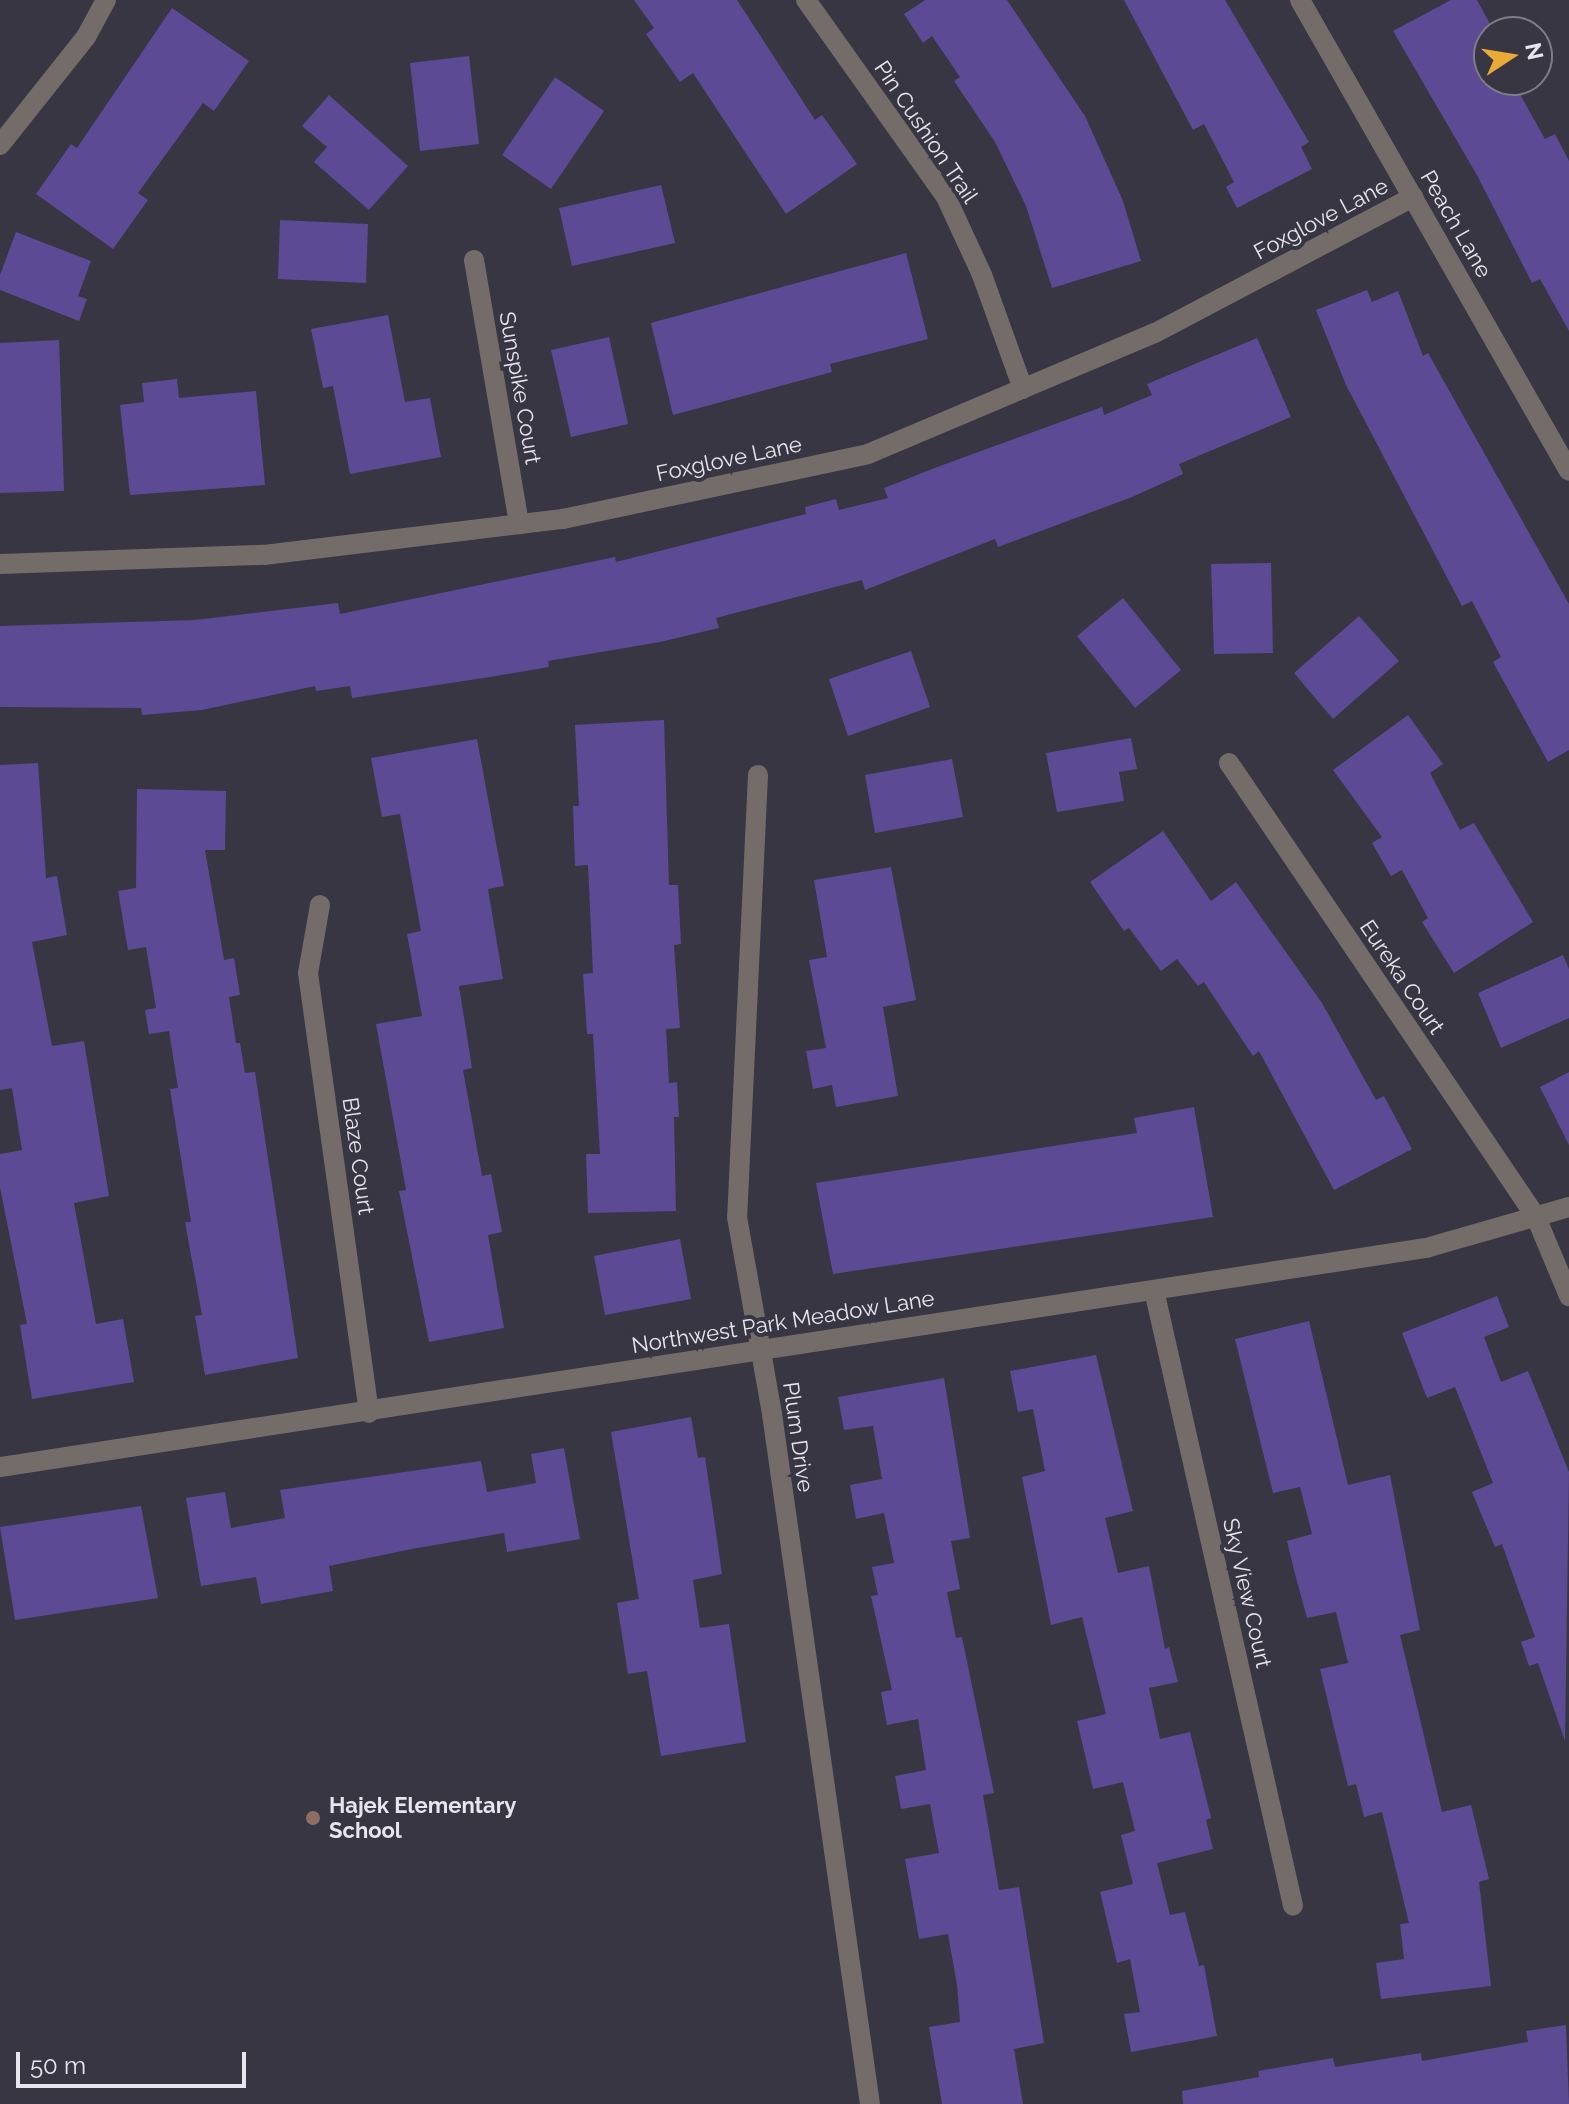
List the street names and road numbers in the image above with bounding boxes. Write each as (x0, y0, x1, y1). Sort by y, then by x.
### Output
street label: Pin Cushion Trail (868, 55, 984, 209)
street label: Peach Lane (1415, 166, 1497, 282)
street label: Foxglove Lane (1249, 173, 1393, 265)
street label: Sunspike Court (494, 310, 546, 466)
street label: Foxglove Lane (654, 431, 804, 487)
street label: Eureka Court (1354, 915, 1450, 1039)
street label: Blaze Court (337, 1096, 379, 1216)
street label: Northwest Park Meadow Lane (630, 1285, 936, 1359)
street label: Plum Drive (777, 1380, 819, 1494)
street label: Sky View Court (1217, 1515, 1277, 1671)

